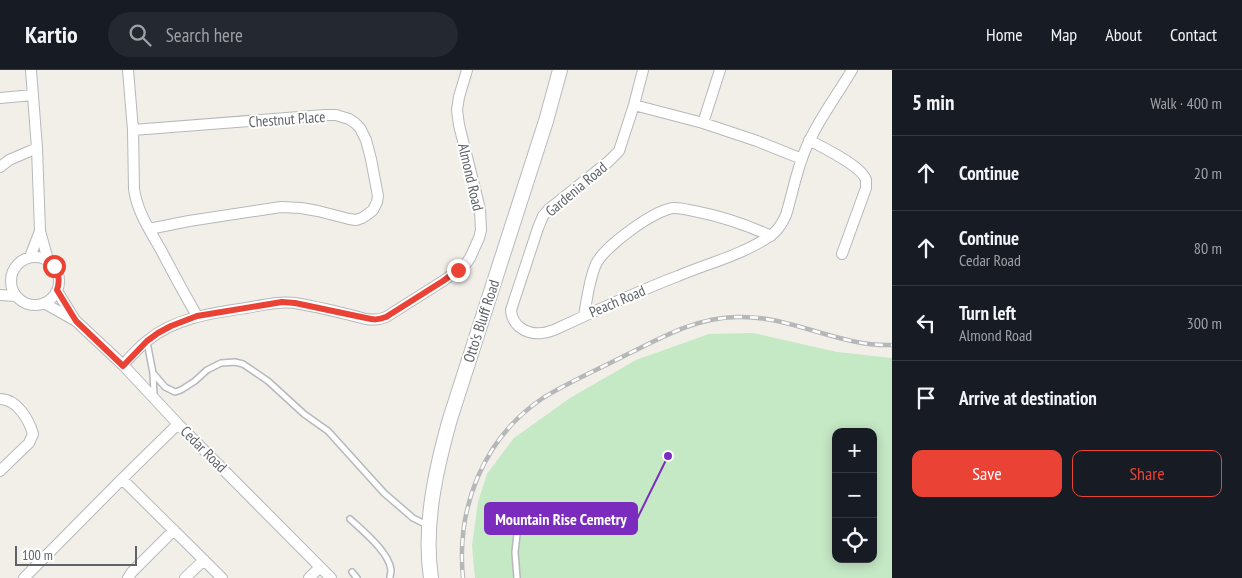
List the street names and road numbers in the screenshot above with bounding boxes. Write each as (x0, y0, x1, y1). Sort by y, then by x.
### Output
street label: Chestnut Place (248, 107, 326, 131)
street label: Almond Road (454, 141, 488, 213)
street label: Gardenia Road (541, 158, 611, 220)
street label: Otto's Bluff Road (459, 277, 503, 365)
street label: Peach Road (586, 281, 648, 321)
street label: Cedar Road (177, 422, 231, 476)

